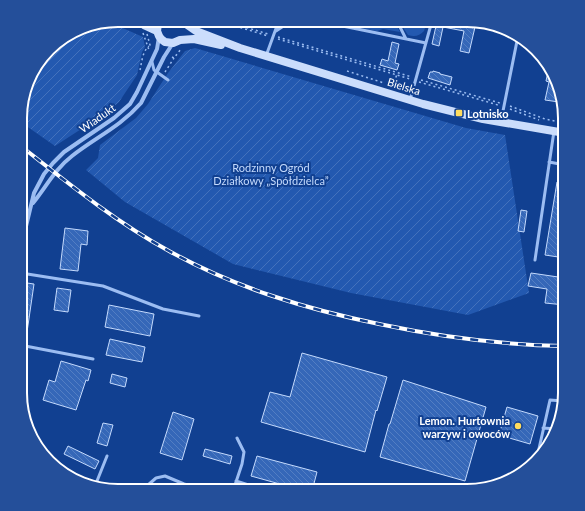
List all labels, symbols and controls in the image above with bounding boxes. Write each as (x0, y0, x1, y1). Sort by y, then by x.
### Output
street label: Bielska (386, 75, 422, 97)
street label: Wiadukt (76, 101, 118, 135)
place label: Lotnisko (467, 107, 508, 120)
marker: Lotnisko (454, 108, 464, 118)
park label: Rodzinny Ogród Działkowy „Spółdzielca” (213, 161, 329, 187)
place label: Lemon. Hurtownia warzyw i owoców (419, 414, 510, 440)
marker: Lemon. Hurtownia warzyw i owoców (513, 421, 523, 431)

